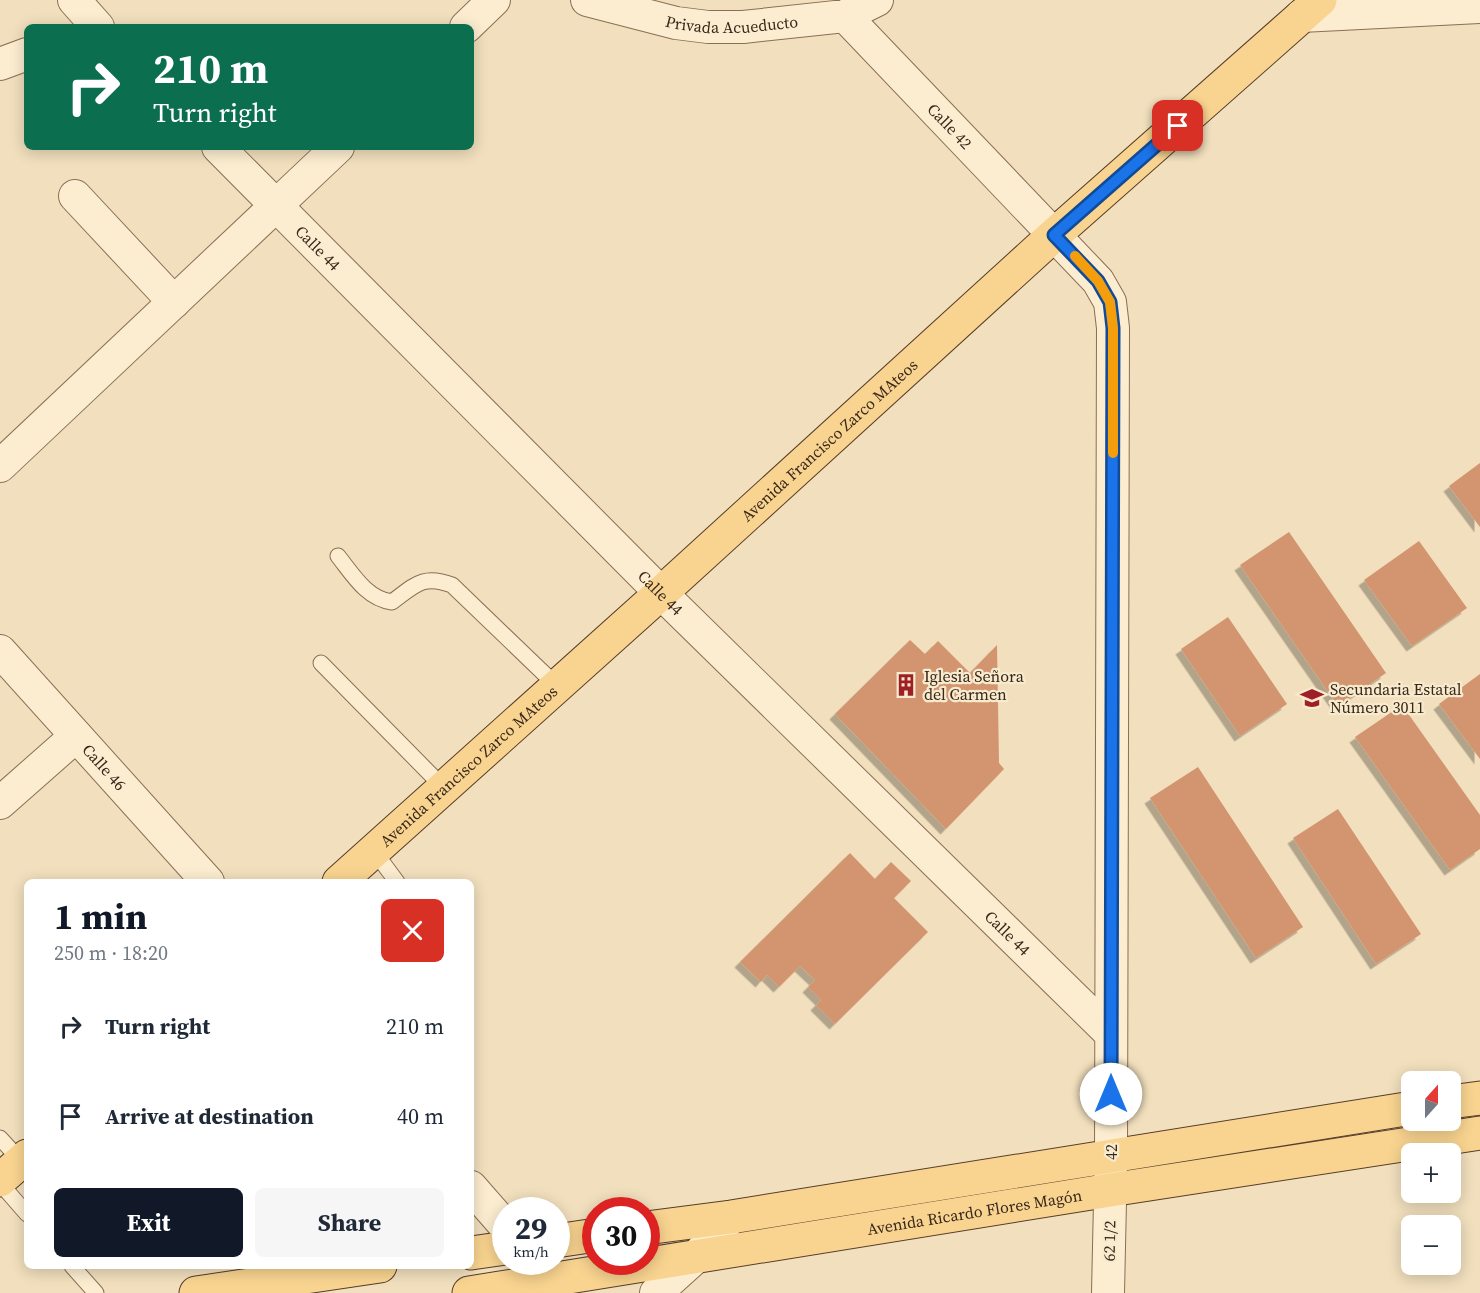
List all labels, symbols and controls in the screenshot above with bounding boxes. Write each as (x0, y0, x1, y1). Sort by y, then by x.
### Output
street label: Privada Acueducto (663, 10, 799, 38)
text: 210 m (153, 39, 268, 97)
icon: right (54, 48, 132, 126)
text: Turn right (153, 94, 277, 131)
street label: Calle 42 (923, 98, 977, 154)
pin (1152, 100, 1203, 151)
icon: arrive (1161, 109, 1194, 142)
street label: Calle 44 (291, 220, 346, 275)
street label: Avenida Francisco Zarco MAteos (736, 354, 922, 526)
street label: Calle 44 (633, 565, 688, 620)
place label: Iglesia Señora del Carmen (924, 665, 1025, 705)
building icon: Iglesia Señora del Carmen (893, 672, 919, 698)
place label: Secundaria Estatal Número 3011 (1330, 678, 1462, 718)
street label: Avenida Francisco Zarco MAteos (375, 680, 562, 851)
school or university icon: Secundaria Estatal Número 3011 (1299, 685, 1325, 711)
street label: Calle 46 (78, 739, 131, 795)
text: 1 min (54, 892, 147, 941)
button: close (381, 899, 444, 962)
street label: Calle 44 (980, 905, 1035, 960)
text: 250 m · 18:20 (54, 939, 168, 967)
icon: right (54, 1010, 87, 1043)
text: Turn right (105, 1011, 210, 1041)
text: 210 m (386, 1011, 444, 1041)
position arrow (1079, 1062, 1143, 1126)
north arrow (1401, 1071, 1461, 1131)
map controls (1401, 1071, 1461, 1275)
icon: arrive (54, 1100, 87, 1133)
text: Arrive at destination (105, 1101, 314, 1131)
text: 40 m (397, 1101, 444, 1131)
button: + (1401, 1143, 1461, 1203)
street label: 42 (1100, 1144, 1122, 1160)
street label: Avenida Ricardo Flores Magón (866, 1184, 1084, 1240)
button: Exit (54, 1188, 243, 1257)
button: Share (255, 1188, 444, 1257)
speed limit sign: 30 (582, 1197, 660, 1275)
text: 29 (515, 1208, 547, 1249)
button: − (1401, 1215, 1461, 1275)
street label: 62 1/2 (1098, 1220, 1120, 1262)
text: km/h (513, 1241, 549, 1262)

